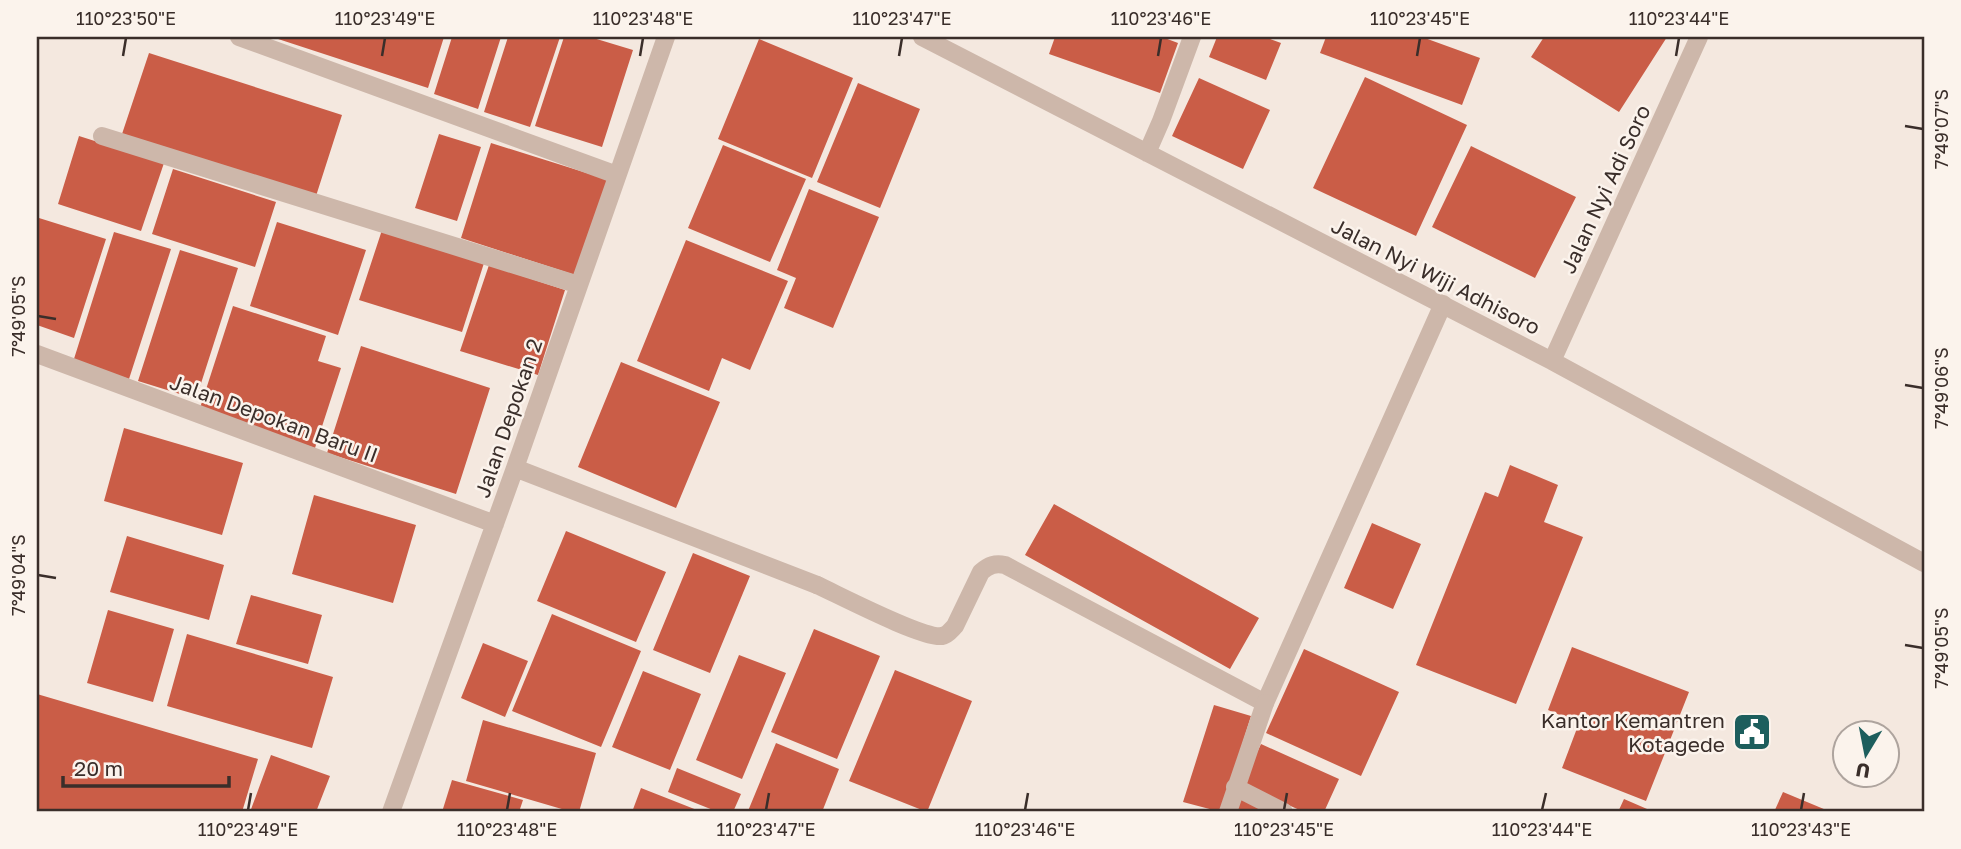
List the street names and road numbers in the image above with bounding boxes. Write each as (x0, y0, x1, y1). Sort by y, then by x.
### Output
street label: Jalan Nyi Adi Soro (1555, 101, 1655, 277)
street label: Jalan Nyi Wiji Adhisoro (1327, 212, 1545, 340)
street label: Jalan Depokan 2 (469, 335, 547, 501)
street label: Jalan Depokan Baru II (166, 368, 382, 468)

